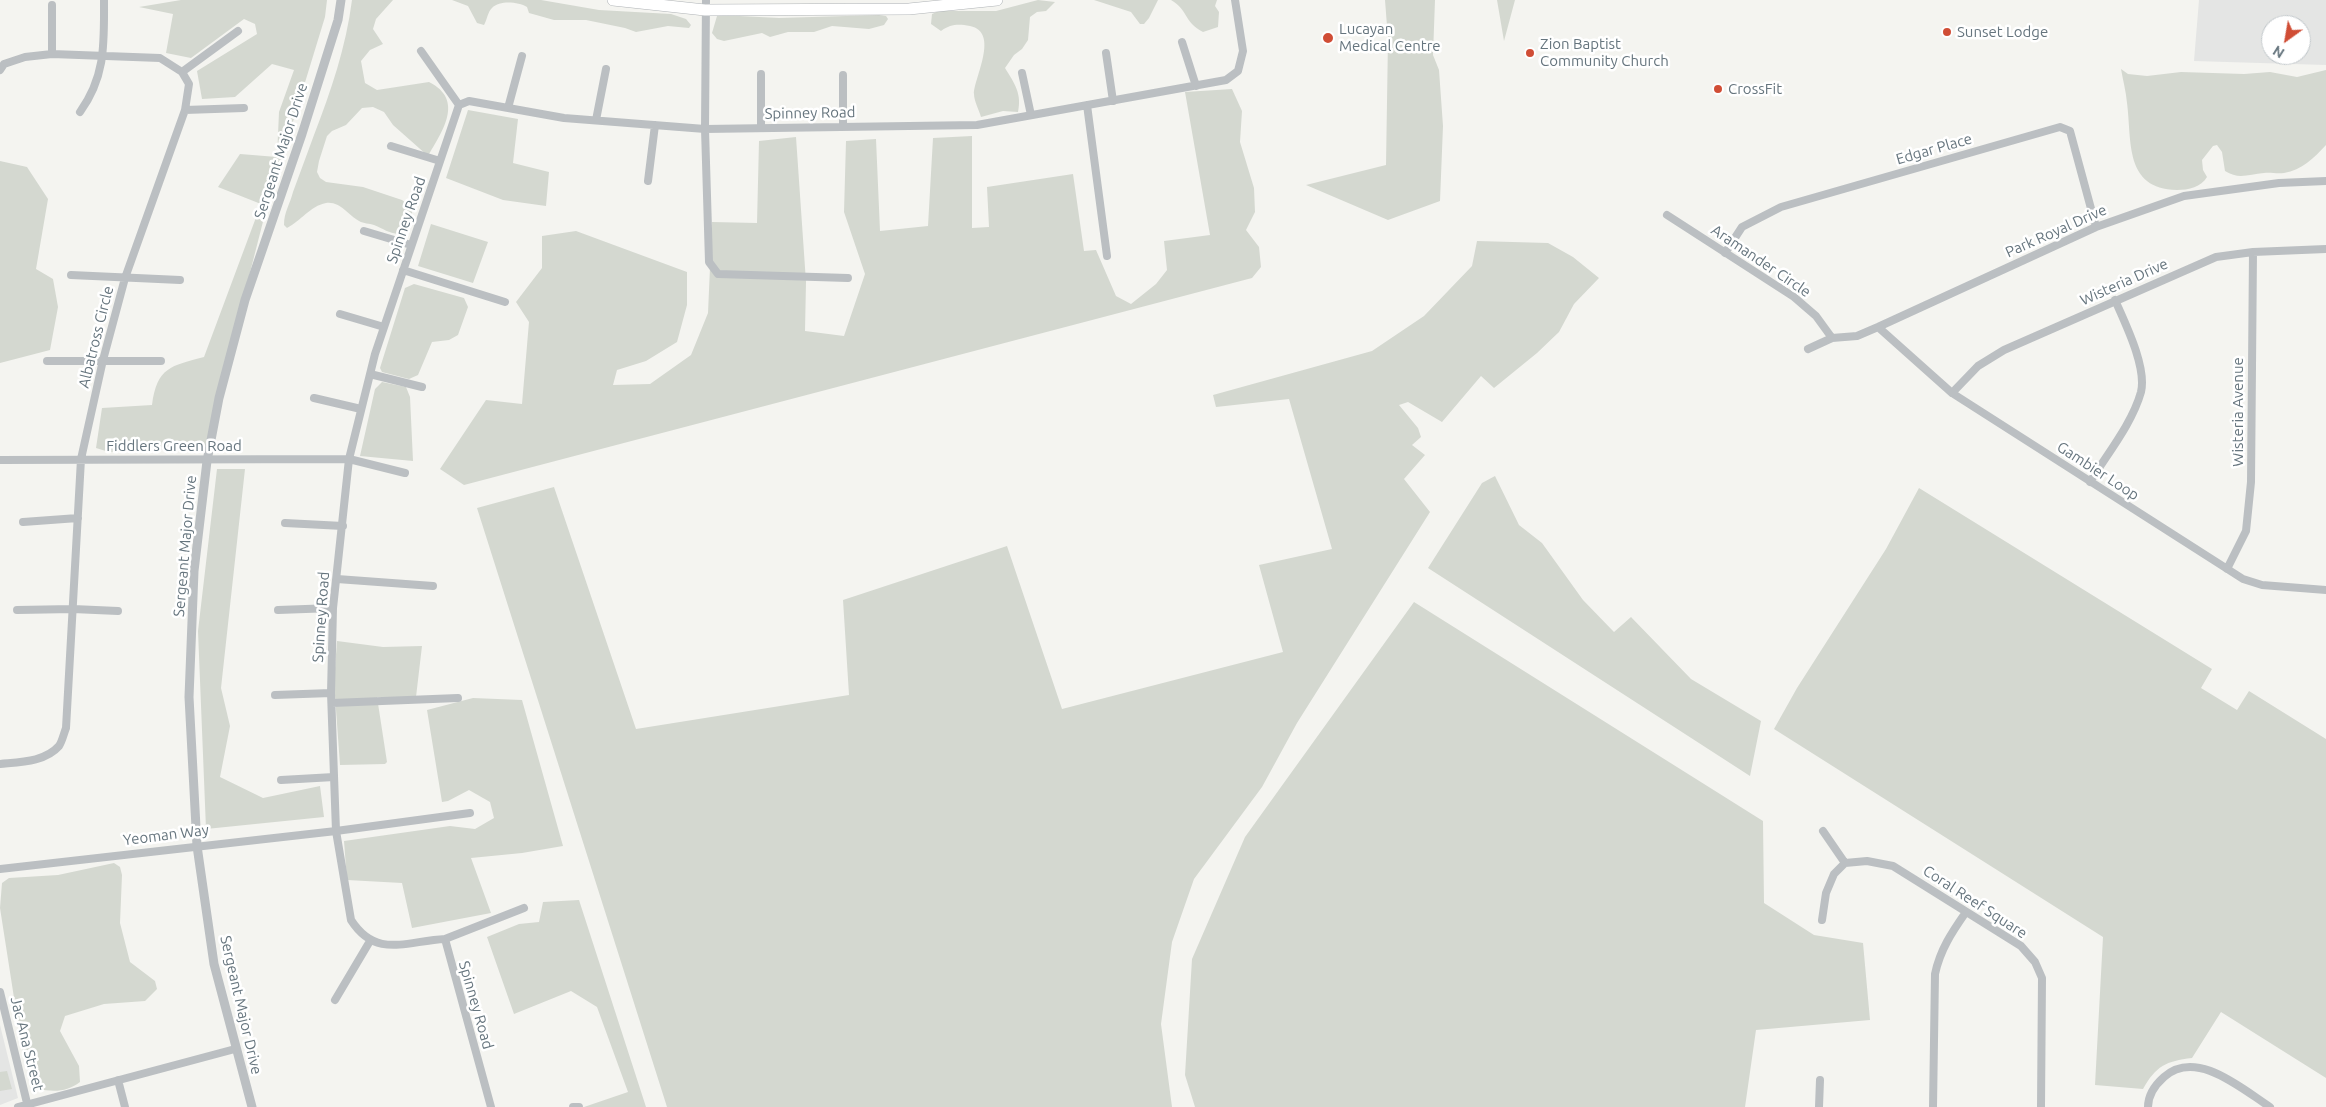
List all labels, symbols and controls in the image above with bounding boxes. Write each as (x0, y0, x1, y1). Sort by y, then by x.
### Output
north arrow (2261, 15, 2311, 65)
place label: Lucayan Medical Centre (1339, 20, 1441, 55)
place label: Sunset Lodge (1957, 23, 2048, 41)
marker: Sunset Lodge (1941, 26, 1953, 38)
marker: Lucayan Medical Centre (1321, 31, 1335, 45)
place label: Zion Baptist Community Church (1540, 35, 1669, 70)
text: N (2270, 42, 2287, 61)
marker: Zion Baptist Community Church (1524, 47, 1536, 59)
place label: CrossFit (1728, 80, 1782, 98)
street label: Sergeant Major Drive (250, 81, 312, 221)
marker: CrossFit (1712, 83, 1724, 95)
street label: Spinney Road (764, 103, 856, 123)
street label: Edgar Place (1894, 130, 1974, 168)
street label: Spinney Road (383, 174, 429, 266)
street label: Park Royal Drive (2003, 201, 2109, 261)
street label: Aramander Circle (1708, 221, 1814, 301)
street label: Wisteria Drive (2077, 255, 2171, 309)
street label: Albatross Circle (75, 284, 117, 390)
street label: Wisteria Avenue (2229, 357, 2247, 467)
street label: Fiddlers Green Road (106, 437, 242, 455)
street label: Gambier Loop (2054, 438, 2142, 504)
street label: Sergeant Major Drive (170, 474, 200, 618)
street label: Spinney Road (309, 571, 333, 663)
street label: Yeoman Way (122, 821, 210, 849)
street label: Coral Reef Square (1920, 862, 2030, 942)
street label: Sergeant Major Drive (216, 934, 266, 1076)
street label: Spinney Road (455, 959, 497, 1051)
street label: Jac Ana Street (7, 995, 47, 1093)

